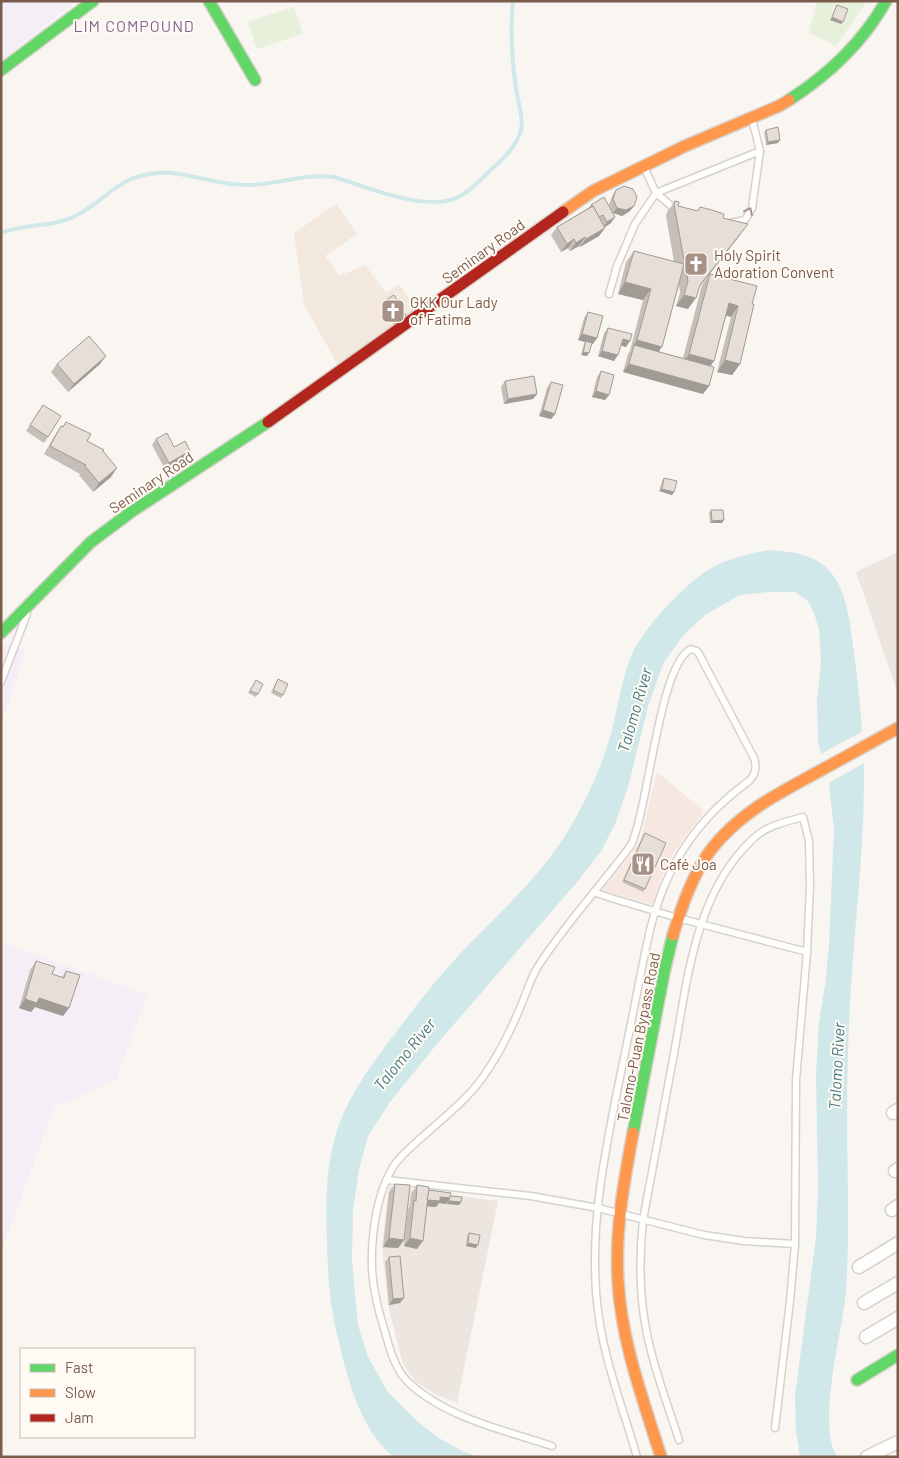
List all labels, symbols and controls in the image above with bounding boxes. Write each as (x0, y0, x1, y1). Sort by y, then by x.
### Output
district label: LIM COMPOUND (73, 16, 195, 35)
one-way arrow (743, 207, 753, 216)
street label: Seminary Road (438, 215, 528, 287)
place label: Holy Spirit Adoration Convent (714, 246, 834, 281)
church icon: Holy Spirit Adoration Convent (683, 251, 709, 277)
place label: GKK Our Lady of Fatima (410, 293, 498, 328)
church icon: GKK Our Lady of Fatima (380, 298, 406, 324)
street label: Seminary Road (105, 447, 197, 517)
water label: Talomo River (613, 664, 656, 755)
restaurant icon: Café Joa (630, 851, 656, 877)
place label: Café Joa (660, 855, 717, 873)
street label: Talomo-Puan Bypass Road (613, 951, 663, 1123)
water label: Talomo River (369, 1013, 440, 1094)
water label: Talomo River (824, 1021, 848, 1110)
legend (20, 1348, 195, 1438)
text: Fast (65, 1358, 93, 1376)
text: Slow (65, 1383, 96, 1401)
text: Jam (65, 1408, 94, 1426)

